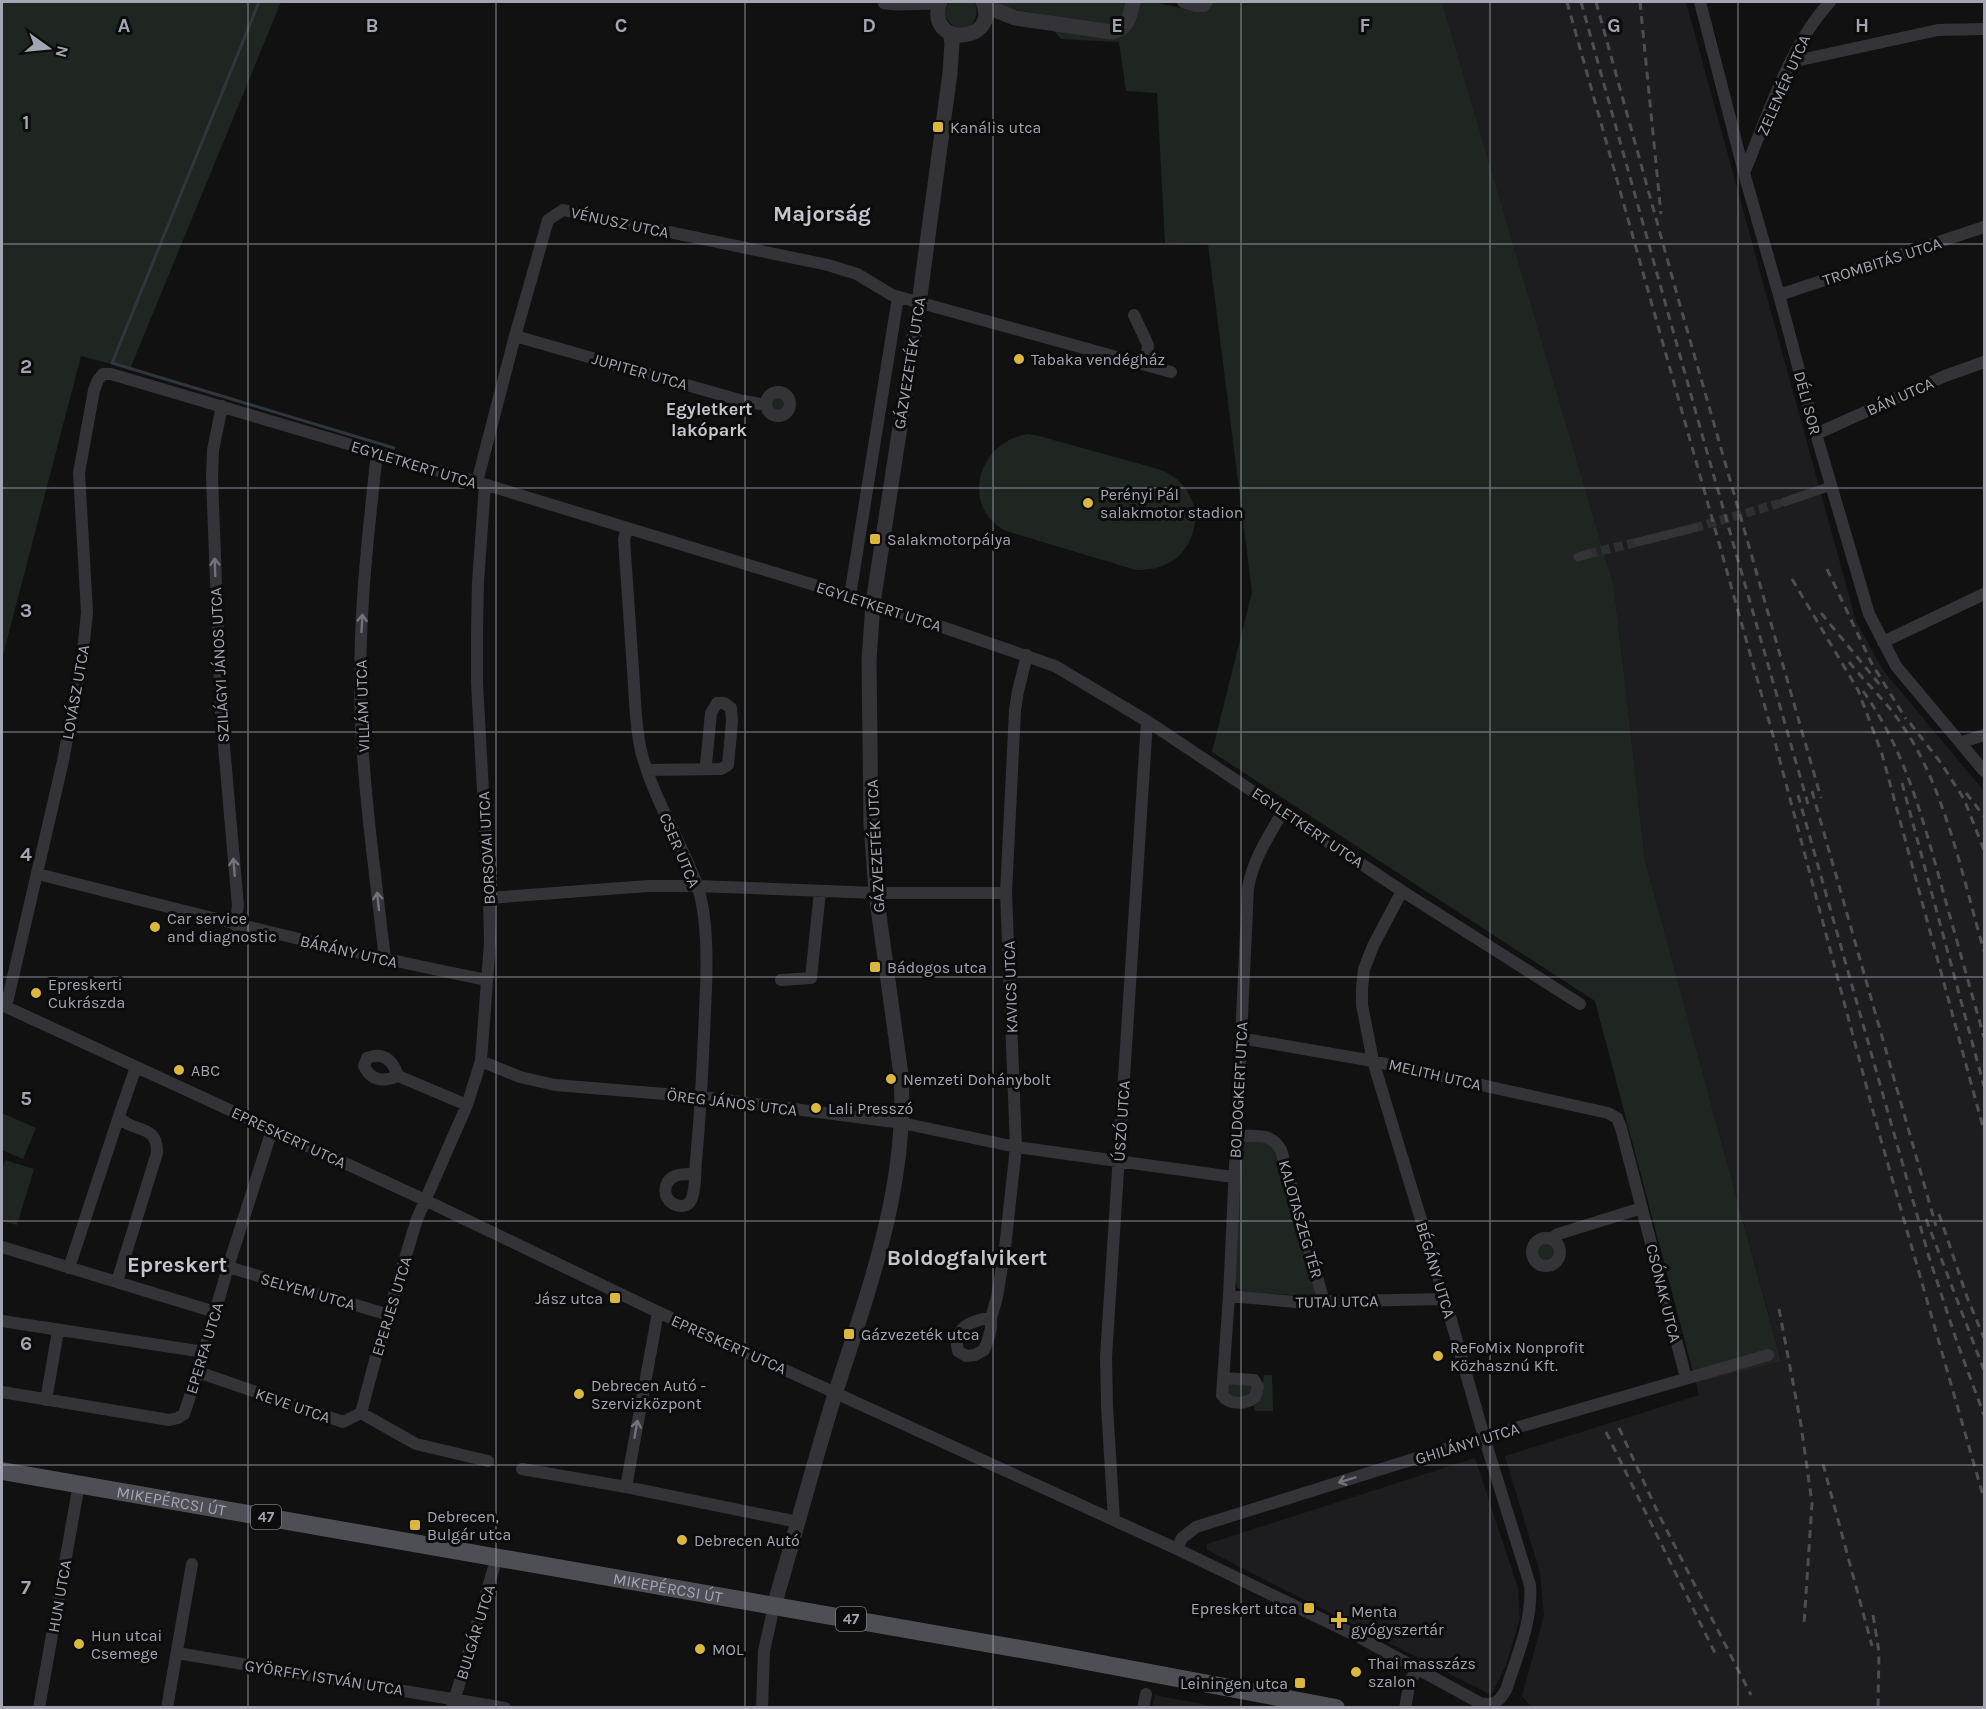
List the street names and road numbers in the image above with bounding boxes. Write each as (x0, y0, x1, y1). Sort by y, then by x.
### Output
street label: ZELEMÉR UTCA (1753, 32, 1814, 139)
street label: VÉNUSZ UTCA (569, 203, 671, 242)
street label: TROMBITÁS UTCA (1820, 233, 1944, 290)
street label: GÁZVEZETÉK UTCA (890, 296, 929, 430)
street label: JUPITER UTCA (590, 349, 690, 394)
street label: DÉLI SOR (1790, 369, 1825, 437)
street label: BÁN UTCA (1864, 373, 1937, 420)
street label: EGYLETKERT UTCA (349, 436, 479, 493)
street label: EGYLETKERT UTCA (814, 577, 944, 636)
street label: SZILÁGYI JÁNOS UTCA (206, 587, 233, 743)
street label: LOVÁSZ UTCA (58, 643, 93, 741)
street label: VILLÁM UTCA (351, 659, 374, 753)
street label: GÁZVEZETÉK UTCA (863, 779, 888, 913)
street label: EGYLETKERT UTCA (1248, 783, 1367, 872)
street label: BORSOVAI UTCA (474, 791, 499, 905)
street label: CSER UTCA (655, 810, 704, 891)
street label: BÁRÁNY UTCA (298, 931, 399, 972)
street label: KAVICS UTCA (999, 940, 1022, 1034)
street label: BOLDOGKERT UTCA (1225, 1021, 1252, 1159)
street label: MELITH UTCA (1387, 1055, 1483, 1094)
street label: ÚSZÓ UTCA (1109, 1080, 1134, 1162)
street label: ÖREG JÁNOS UTCA (666, 1085, 798, 1120)
street label: EPRESKERT UTCA (229, 1103, 349, 1172)
street label: KALOTASZEG TÉR (1275, 1158, 1327, 1281)
street label: BÉGÁNY UTCA (1412, 1220, 1459, 1320)
street label: CSÓNAK UTCA (1642, 1242, 1685, 1344)
street label: EPERJES UTCA (367, 1254, 416, 1358)
street label: SELYEM UTCA (258, 1269, 357, 1314)
street label: TUTAJ UTCA (1295, 1291, 1379, 1312)
street label: EPERFA UTCA (182, 1300, 227, 1396)
street label: EPRESKERT UTCA (668, 1311, 789, 1378)
street label: KEVE UTCA (253, 1384, 333, 1427)
street label: GHILÁNYI UTCA (1413, 1419, 1521, 1468)
street label: MIKEPÉRCSI ÚT (115, 1482, 228, 1520)
road number: 47 (251, 1505, 281, 1529)
street label: HUN UTCA (44, 1558, 75, 1634)
street label: MIKEPÉRCSI ÚT (612, 1569, 724, 1607)
street label: BULGÁR UTCA (452, 1582, 499, 1682)
road number: 47 (836, 1607, 866, 1631)
street label: GYÖRFFY ISTVÁN UTCA (243, 1656, 405, 1699)

